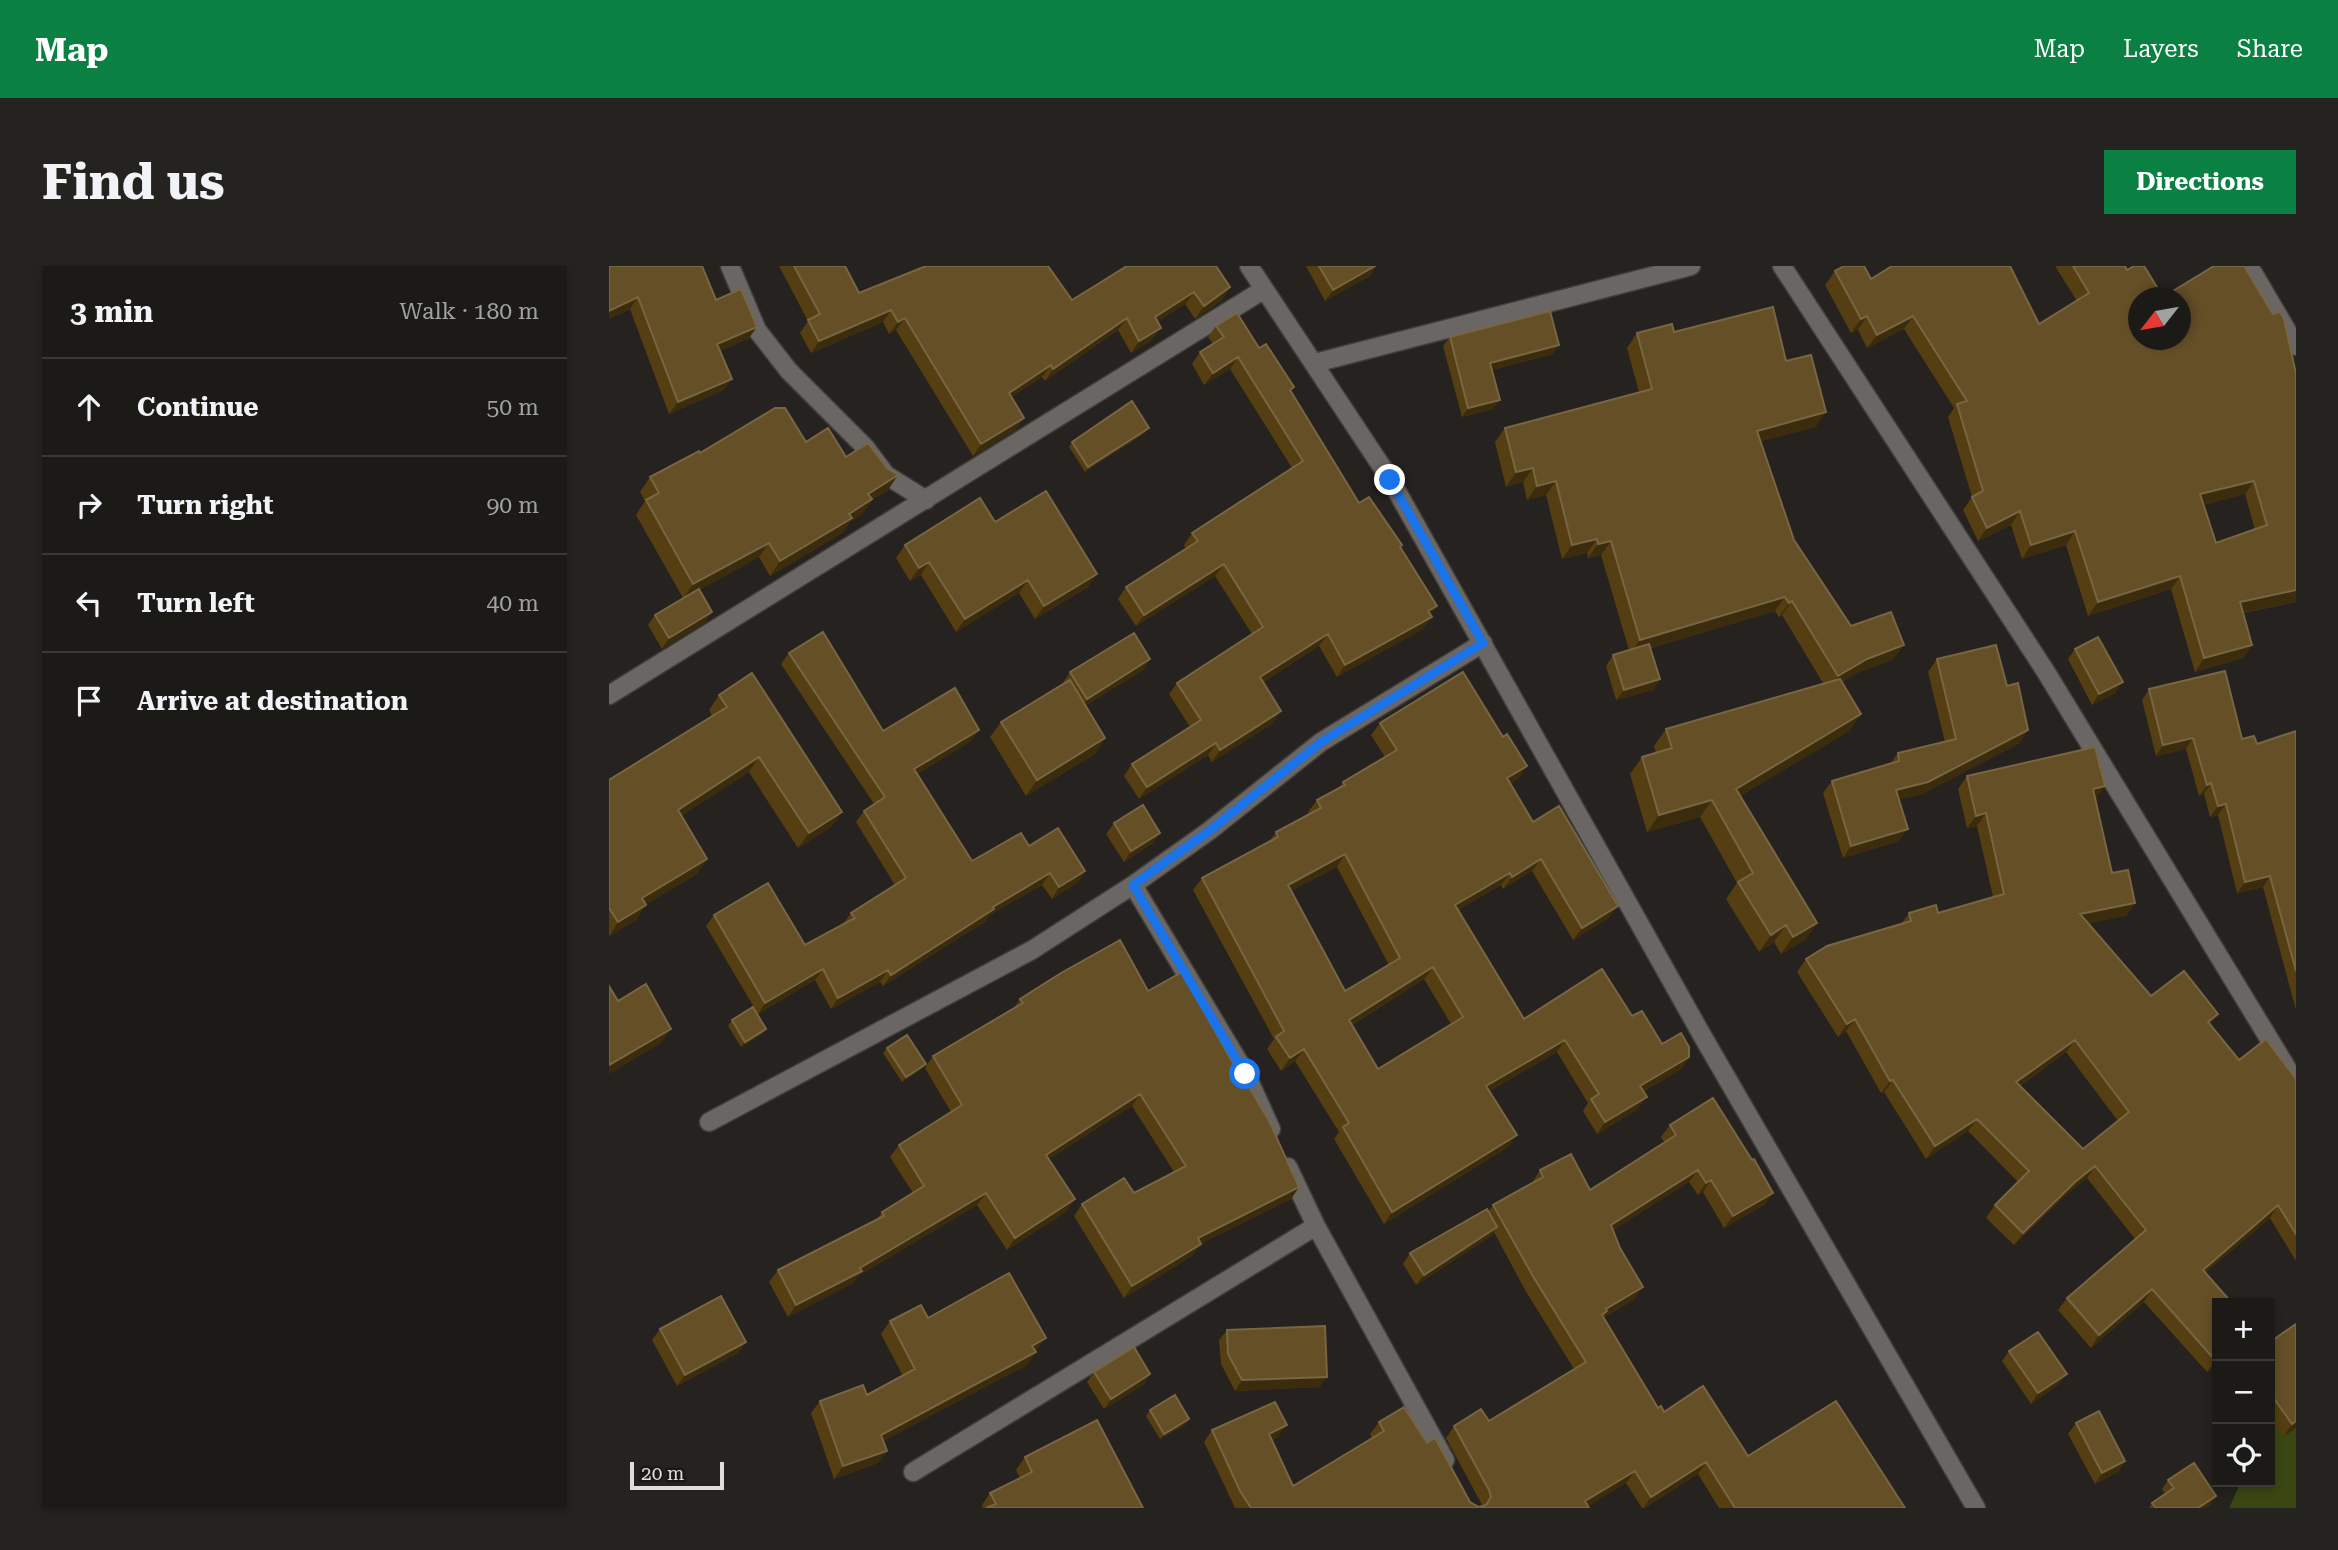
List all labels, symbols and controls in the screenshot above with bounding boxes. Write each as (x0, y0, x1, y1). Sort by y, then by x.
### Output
text: Map (35, 30, 109, 69)
text: Map (2034, 35, 2085, 63)
text: Layers (2123, 35, 2199, 63)
text: Share (2237, 35, 2303, 63)
button: Directions (2104, 150, 2296, 214)
text: Find us (42, 154, 225, 211)
north arrow (2128, 287, 2191, 350)
text: 3 min (70, 294, 153, 329)
text: Walk · 180 m (400, 298, 539, 325)
icon: ahead (70, 388, 108, 426)
text: Continue (137, 392, 259, 422)
text: 50 m (486, 394, 539, 421)
route end (1374, 464, 1405, 495)
icon: right (70, 486, 108, 524)
text: Turn right (137, 490, 273, 520)
text: 90 m (486, 492, 539, 519)
icon: left (70, 584, 108, 622)
text: Turn left (137, 588, 255, 618)
text: 40 m (486, 590, 539, 617)
icon: arrive (70, 682, 108, 720)
text: Arrive at destination (137, 686, 408, 716)
route start (1229, 1058, 1260, 1089)
map controls (2212, 1298, 2275, 1487)
button: + (2212, 1298, 2275, 1361)
button: − (2212, 1361, 2275, 1424)
button: locate (2212, 1424, 2275, 1487)
scale bar (630, 1459, 725, 1491)
text: 20 m (641, 1462, 684, 1485)

